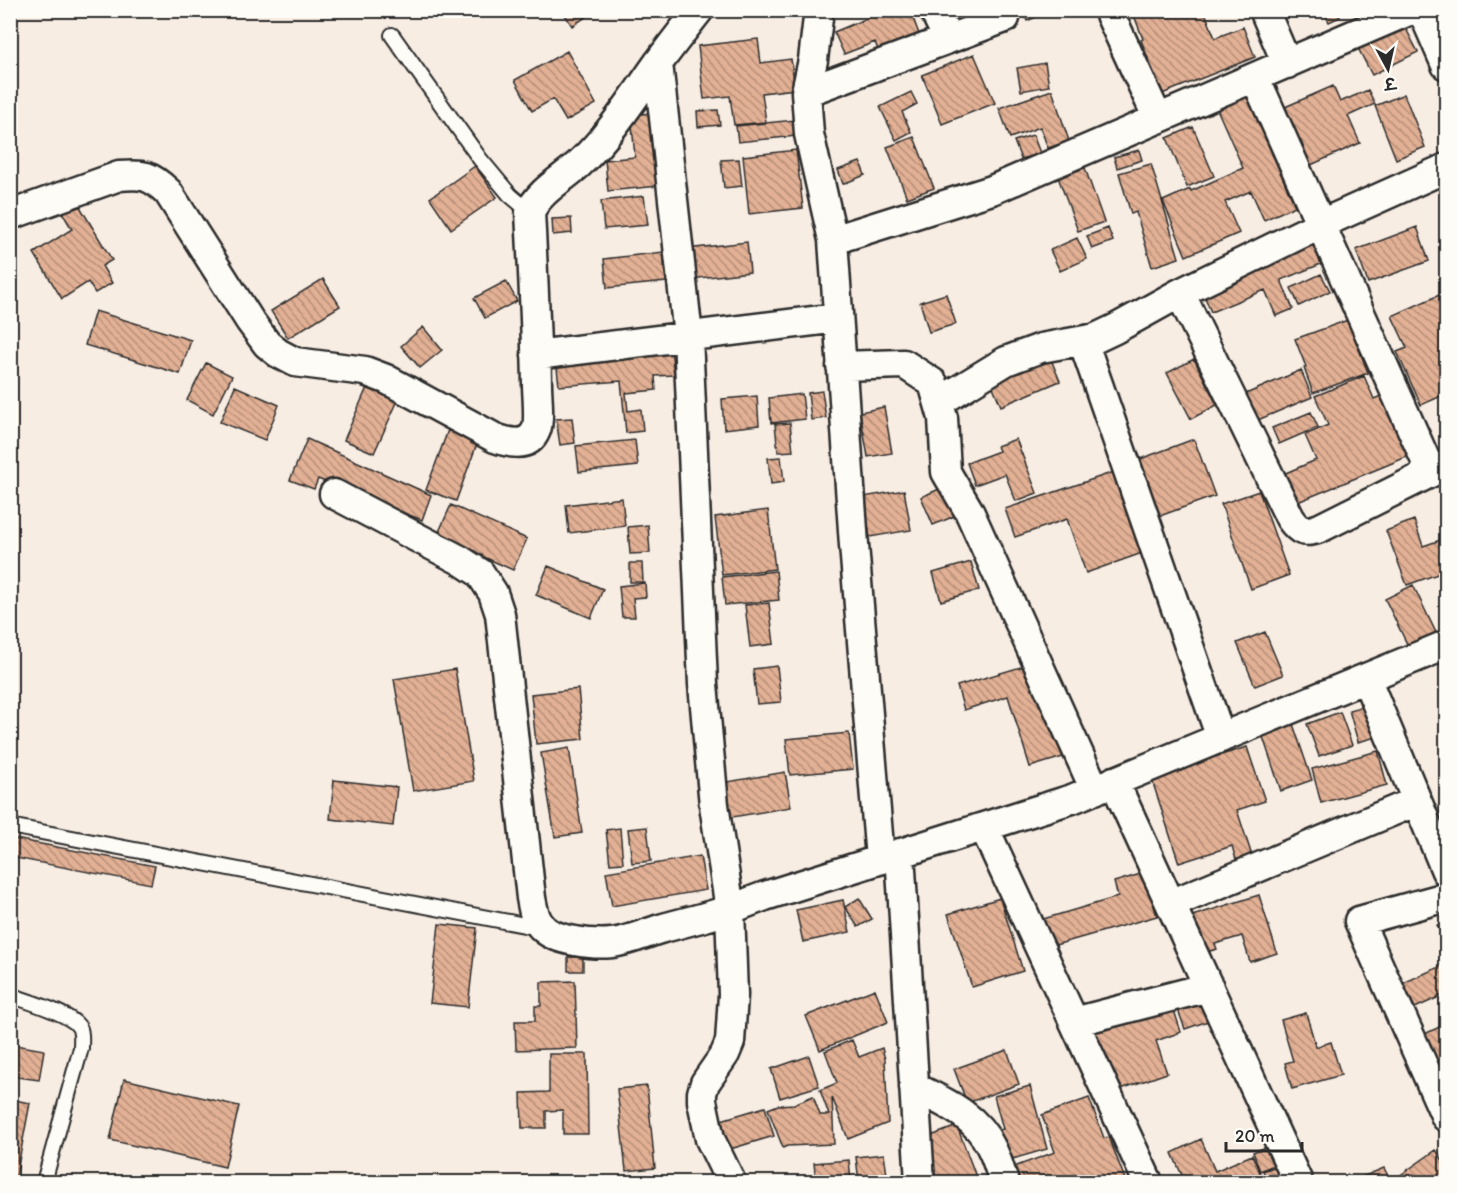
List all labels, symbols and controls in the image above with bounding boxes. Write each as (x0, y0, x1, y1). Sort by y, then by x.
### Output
north arrow (1358, 39, 1418, 99)
text: उ (1382, 73, 1399, 94)
scale bar (1226, 1115, 1302, 1153)
text: 20 m (1235, 1125, 1275, 1147)

